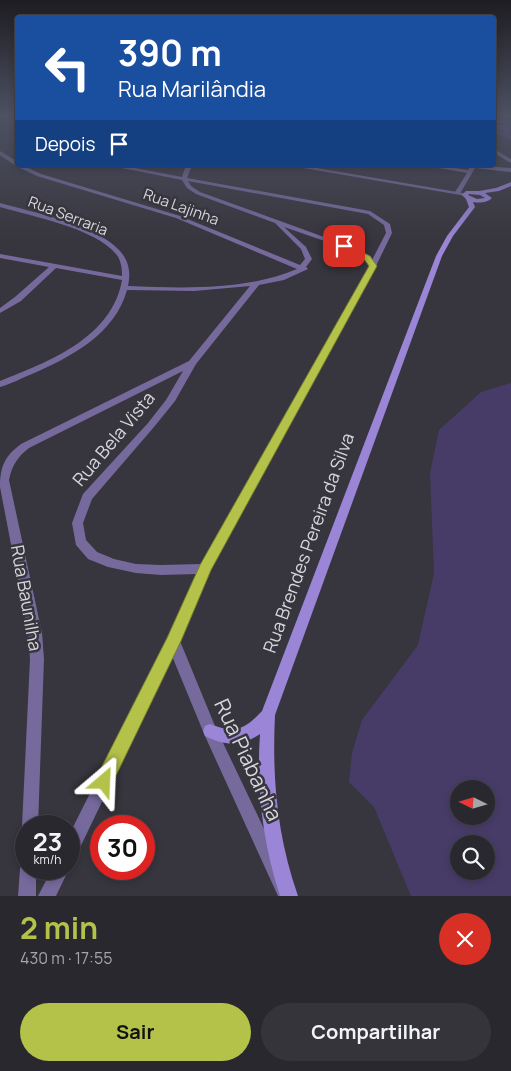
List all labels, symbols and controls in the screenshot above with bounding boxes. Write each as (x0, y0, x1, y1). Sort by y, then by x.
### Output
text: 390 m (118, 29, 222, 77)
icon: left (35, 35, 100, 100)
text: Rua Marilândia (118, 74, 266, 104)
icon: arrive (105, 130, 133, 158)
text: Depois (35, 131, 95, 157)
street label: Rua Lajinha (140, 183, 222, 230)
street label: Rua Serraria (25, 191, 111, 240)
pin (323, 225, 365, 267)
icon: arrive (330, 232, 358, 260)
street label: Rua Bela Vista (67, 386, 160, 491)
street label: Rua Brendes Pereira da Silva (257, 429, 359, 656)
street label: Rua Baunilha (6, 543, 48, 653)
street label: Rua Piabanha (208, 694, 289, 825)
position arrow (77, 755, 129, 807)
north arrow (450, 780, 495, 825)
map controls (450, 780, 495, 880)
speed limit sign: 30 (90, 815, 155, 880)
text: 23 (33, 824, 62, 859)
button: search (450, 835, 495, 880)
text: km/h (34, 851, 61, 868)
text: 2 min (20, 907, 98, 948)
button: close (439, 913, 491, 965)
text: 430 m · 17:55 (20, 947, 112, 969)
button: Sair (20, 1003, 251, 1061)
button: Compartilhar (261, 1003, 491, 1061)

